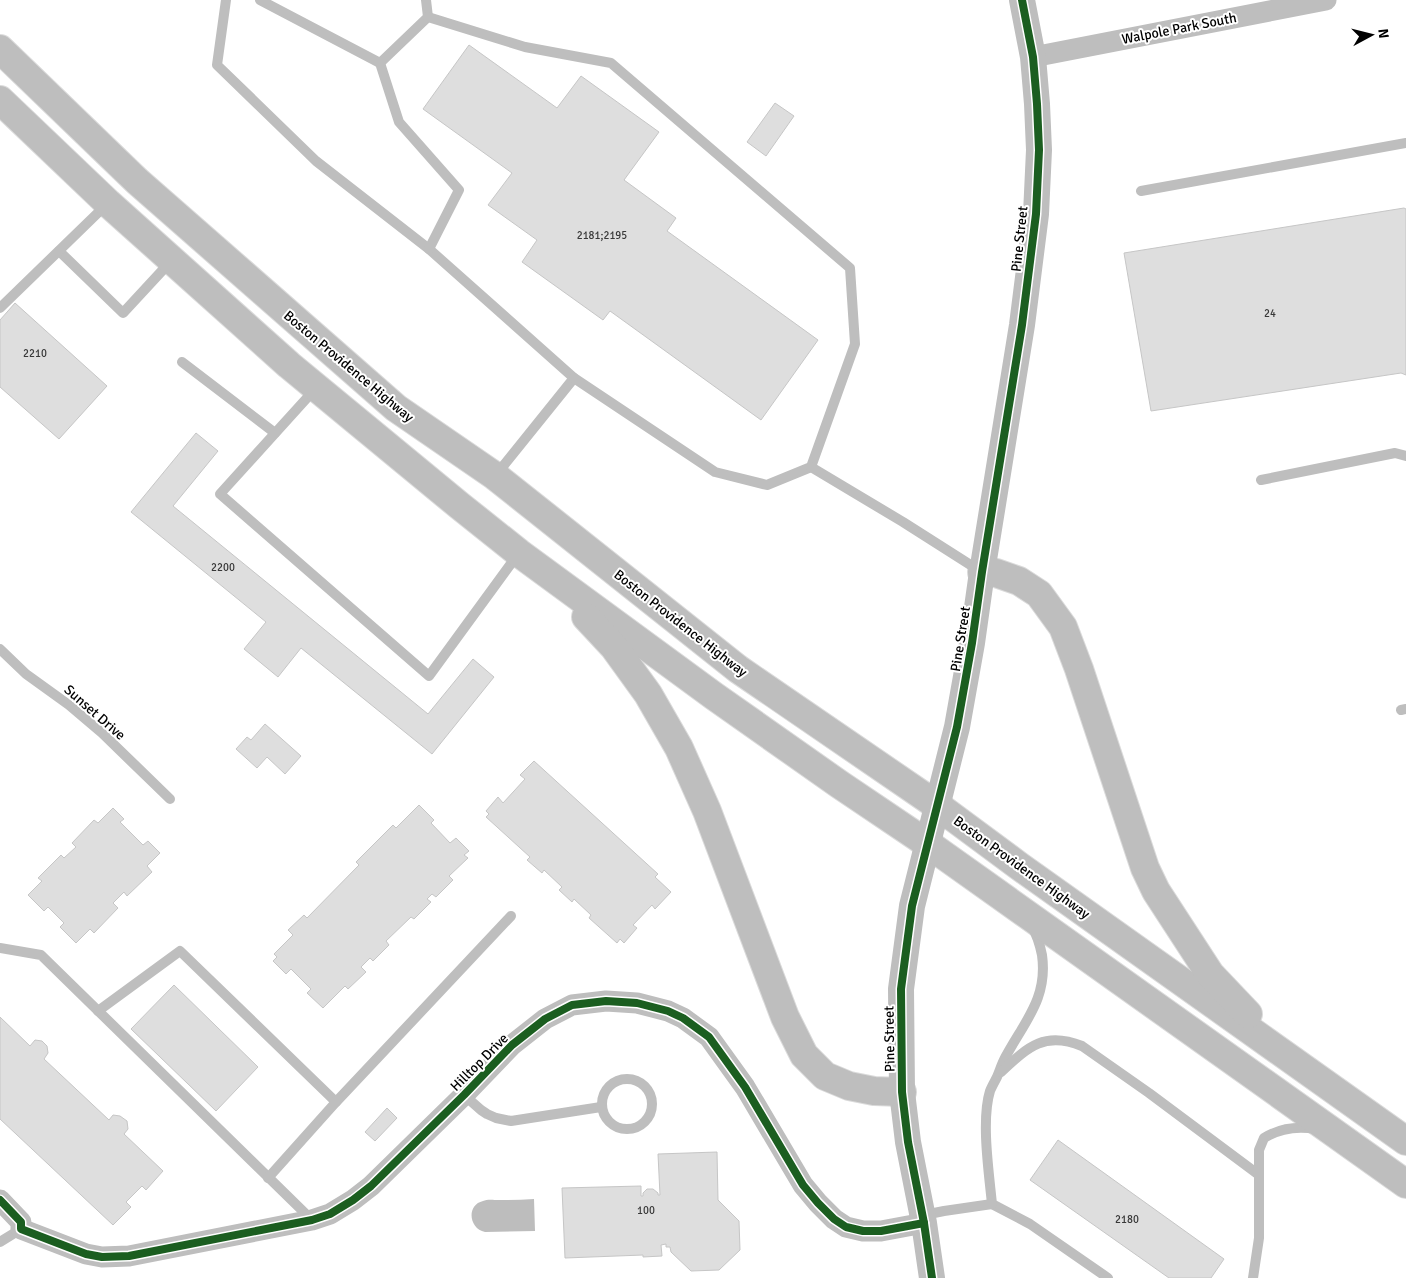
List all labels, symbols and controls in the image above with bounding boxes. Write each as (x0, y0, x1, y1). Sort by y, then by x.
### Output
street label: Walpole Park South (1120, 9, 1238, 48)
north arrow (1346, 10, 1396, 60)
text: N (1374, 28, 1392, 39)
street label: Pine Street (1008, 205, 1031, 273)
house number: 2181;2195 (577, 229, 627, 242)
street label: Boston Providence Highway (280, 307, 418, 426)
house number: 24 (1264, 307, 1276, 320)
house number: 2210 (23, 347, 47, 360)
house number: 2200 (211, 561, 235, 574)
street label: Boston Providence Highway (611, 566, 751, 681)
street label: Pine Street (947, 605, 974, 673)
street label: Sunset Drive (61, 681, 129, 744)
street label: Boston Providence Highway (950, 812, 1094, 923)
street label: Pine Street (880, 1006, 899, 1072)
street label: Hilltop Drive (447, 1030, 512, 1095)
house number: 100 (637, 1204, 655, 1217)
house number: 2180 (1115, 1213, 1139, 1226)

